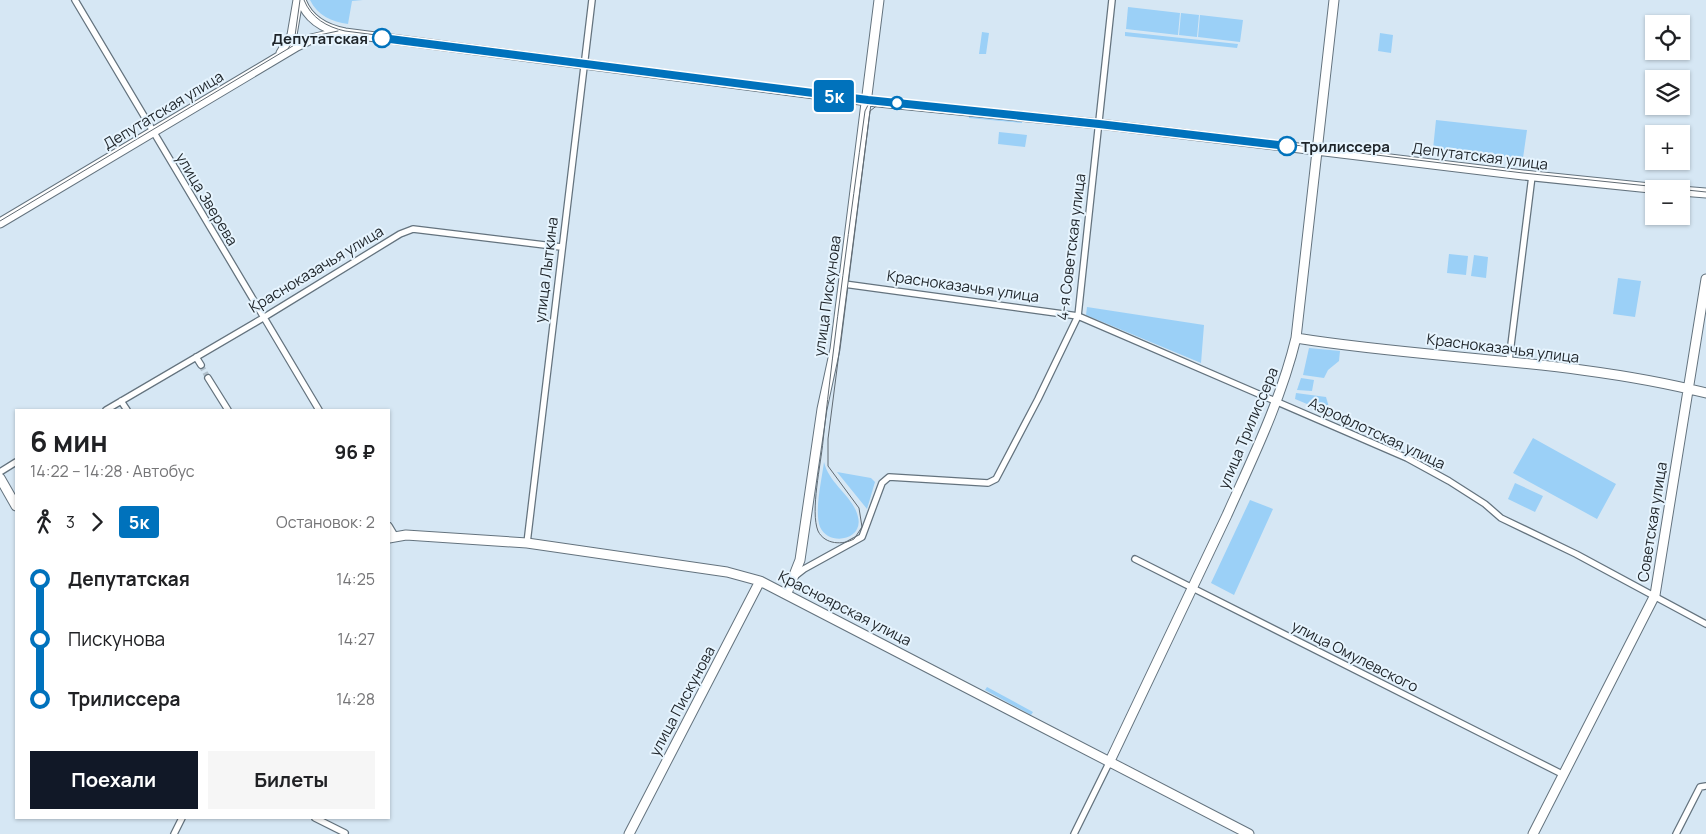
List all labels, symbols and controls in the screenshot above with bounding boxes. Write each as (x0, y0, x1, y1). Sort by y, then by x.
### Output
map controls (1645, 15, 1690, 225)
button: locate (1645, 15, 1690, 60)
place label: Депутатская (272, 28, 368, 49)
marker: Депутатская (372, 28, 392, 48)
street label: Депутатская улица (99, 66, 227, 154)
button: layers (1645, 70, 1690, 115)
line badge: 5к (812, 80, 856, 112)
text: 5к (824, 84, 844, 108)
unlabelled marker (890, 96, 904, 110)
button: + (1645, 125, 1690, 170)
marker: Трилиссера (1277, 136, 1297, 156)
place label: Трилиссера (1301, 136, 1390, 157)
street label: Депутатская улица (1411, 137, 1549, 175)
street label: улица Зверева (171, 149, 243, 249)
street label: 4-я Советская улица (1052, 172, 1090, 322)
button: − (1645, 180, 1690, 225)
street label: улица Лыткина (529, 216, 563, 324)
street label: Красноказачья улица (245, 220, 387, 318)
street label: улица Пискунова (808, 234, 846, 358)
street label: Красноказачья улица (885, 265, 1041, 307)
street label: Красноказачья улица (1425, 328, 1581, 368)
street label: улица Трилиссера (1213, 364, 1283, 492)
street label: Аэрофлотская улица (1305, 392, 1449, 474)
text: 6 мин (30, 422, 108, 460)
text: 96 ₽ (335, 439, 375, 465)
text: 14:22 – 14:28 · Автобус (30, 460, 195, 482)
street label: Советская улица (1632, 460, 1672, 584)
icon: walk (30, 508, 58, 536)
icon: forward (83, 508, 111, 536)
text: 5к (129, 510, 149, 534)
text: 3 (66, 511, 75, 533)
text: Остановок: 2 (276, 511, 375, 533)
street label: Красноярская улица (775, 565, 915, 651)
text: Депутатская (68, 566, 190, 592)
text: 14:25 (336, 568, 375, 590)
street label: улица Омулевского (1288, 615, 1422, 697)
text: Пискунова (68, 626, 165, 652)
text: 14:27 (337, 628, 375, 650)
street label: улица Пискунова (644, 642, 720, 760)
text: Трилиссера (68, 686, 181, 712)
text: 14:28 (336, 688, 375, 710)
button: Поехали (30, 751, 198, 809)
button: Билеты (208, 751, 375, 809)

